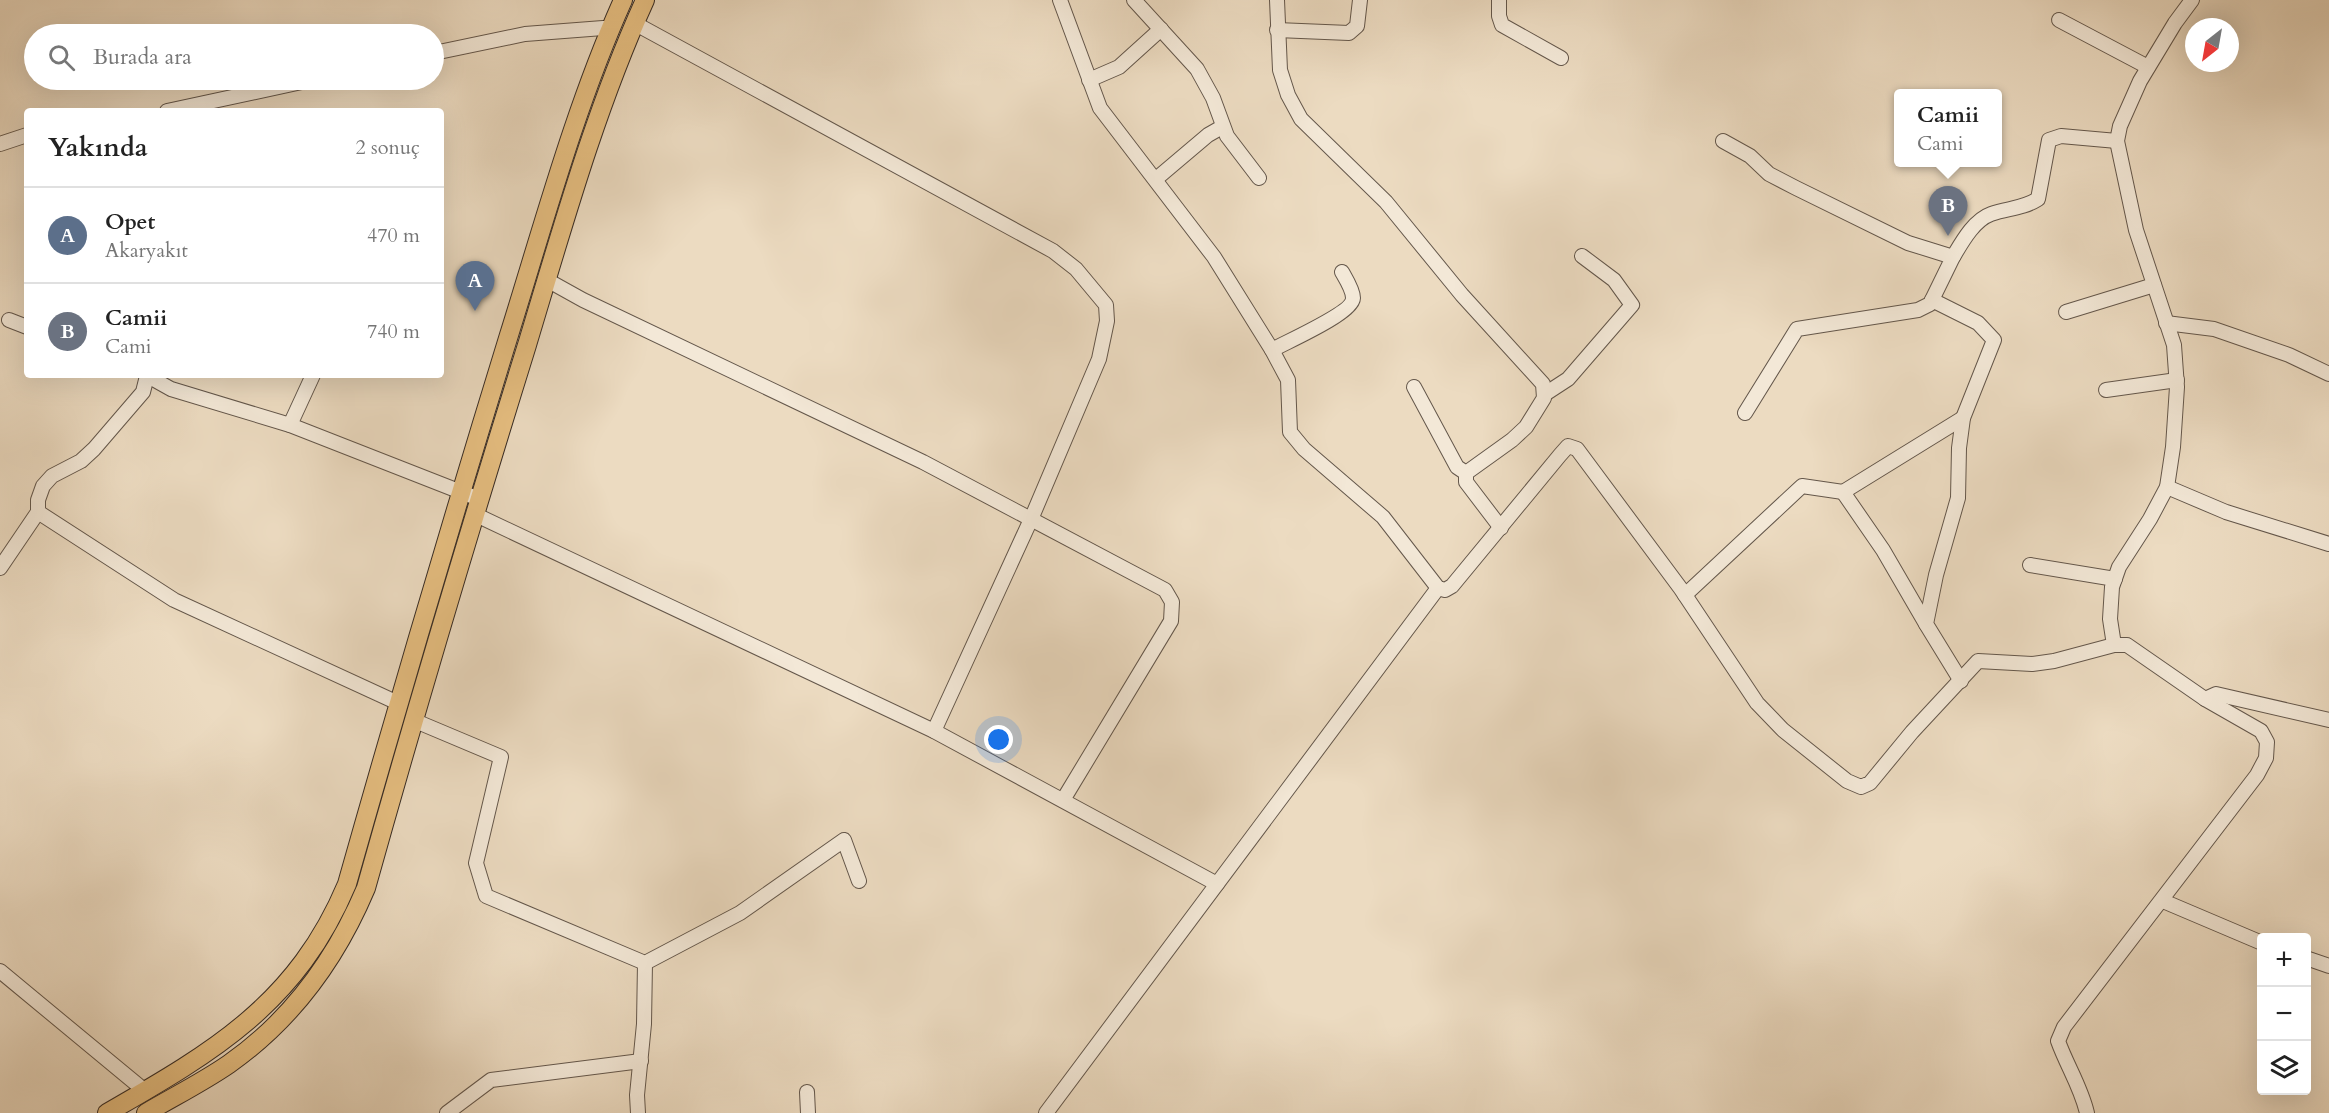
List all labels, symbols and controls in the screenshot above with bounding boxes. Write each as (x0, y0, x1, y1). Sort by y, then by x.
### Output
north arrow (2185, 18, 2239, 72)
search box (24, 24, 444, 90)
icon: search (45, 41, 78, 74)
text: Burada ara (93, 42, 192, 72)
popup (1894, 89, 2002, 167)
text: Camii (1917, 100, 1979, 130)
text: Yakında (48, 130, 148, 165)
text: Cami (1917, 130, 1963, 157)
text: 2 sonuç (355, 134, 420, 161)
pin: B (1928, 186, 1968, 236)
text: Opet (105, 207, 155, 237)
text: A (60, 222, 75, 249)
text: 470 m (367, 222, 420, 249)
text: Akaryakıt (105, 237, 188, 264)
pin: A (456, 262, 494, 311)
text: Camii (105, 303, 167, 333)
text: B (60, 318, 75, 345)
text: 740 m (367, 318, 420, 345)
text: Cami (105, 333, 151, 360)
your location (984, 725, 1013, 754)
map controls (2257, 933, 2311, 1095)
button: + (2257, 933, 2311, 987)
button: − (2257, 987, 2311, 1041)
button: layers (2257, 1041, 2311, 1095)

